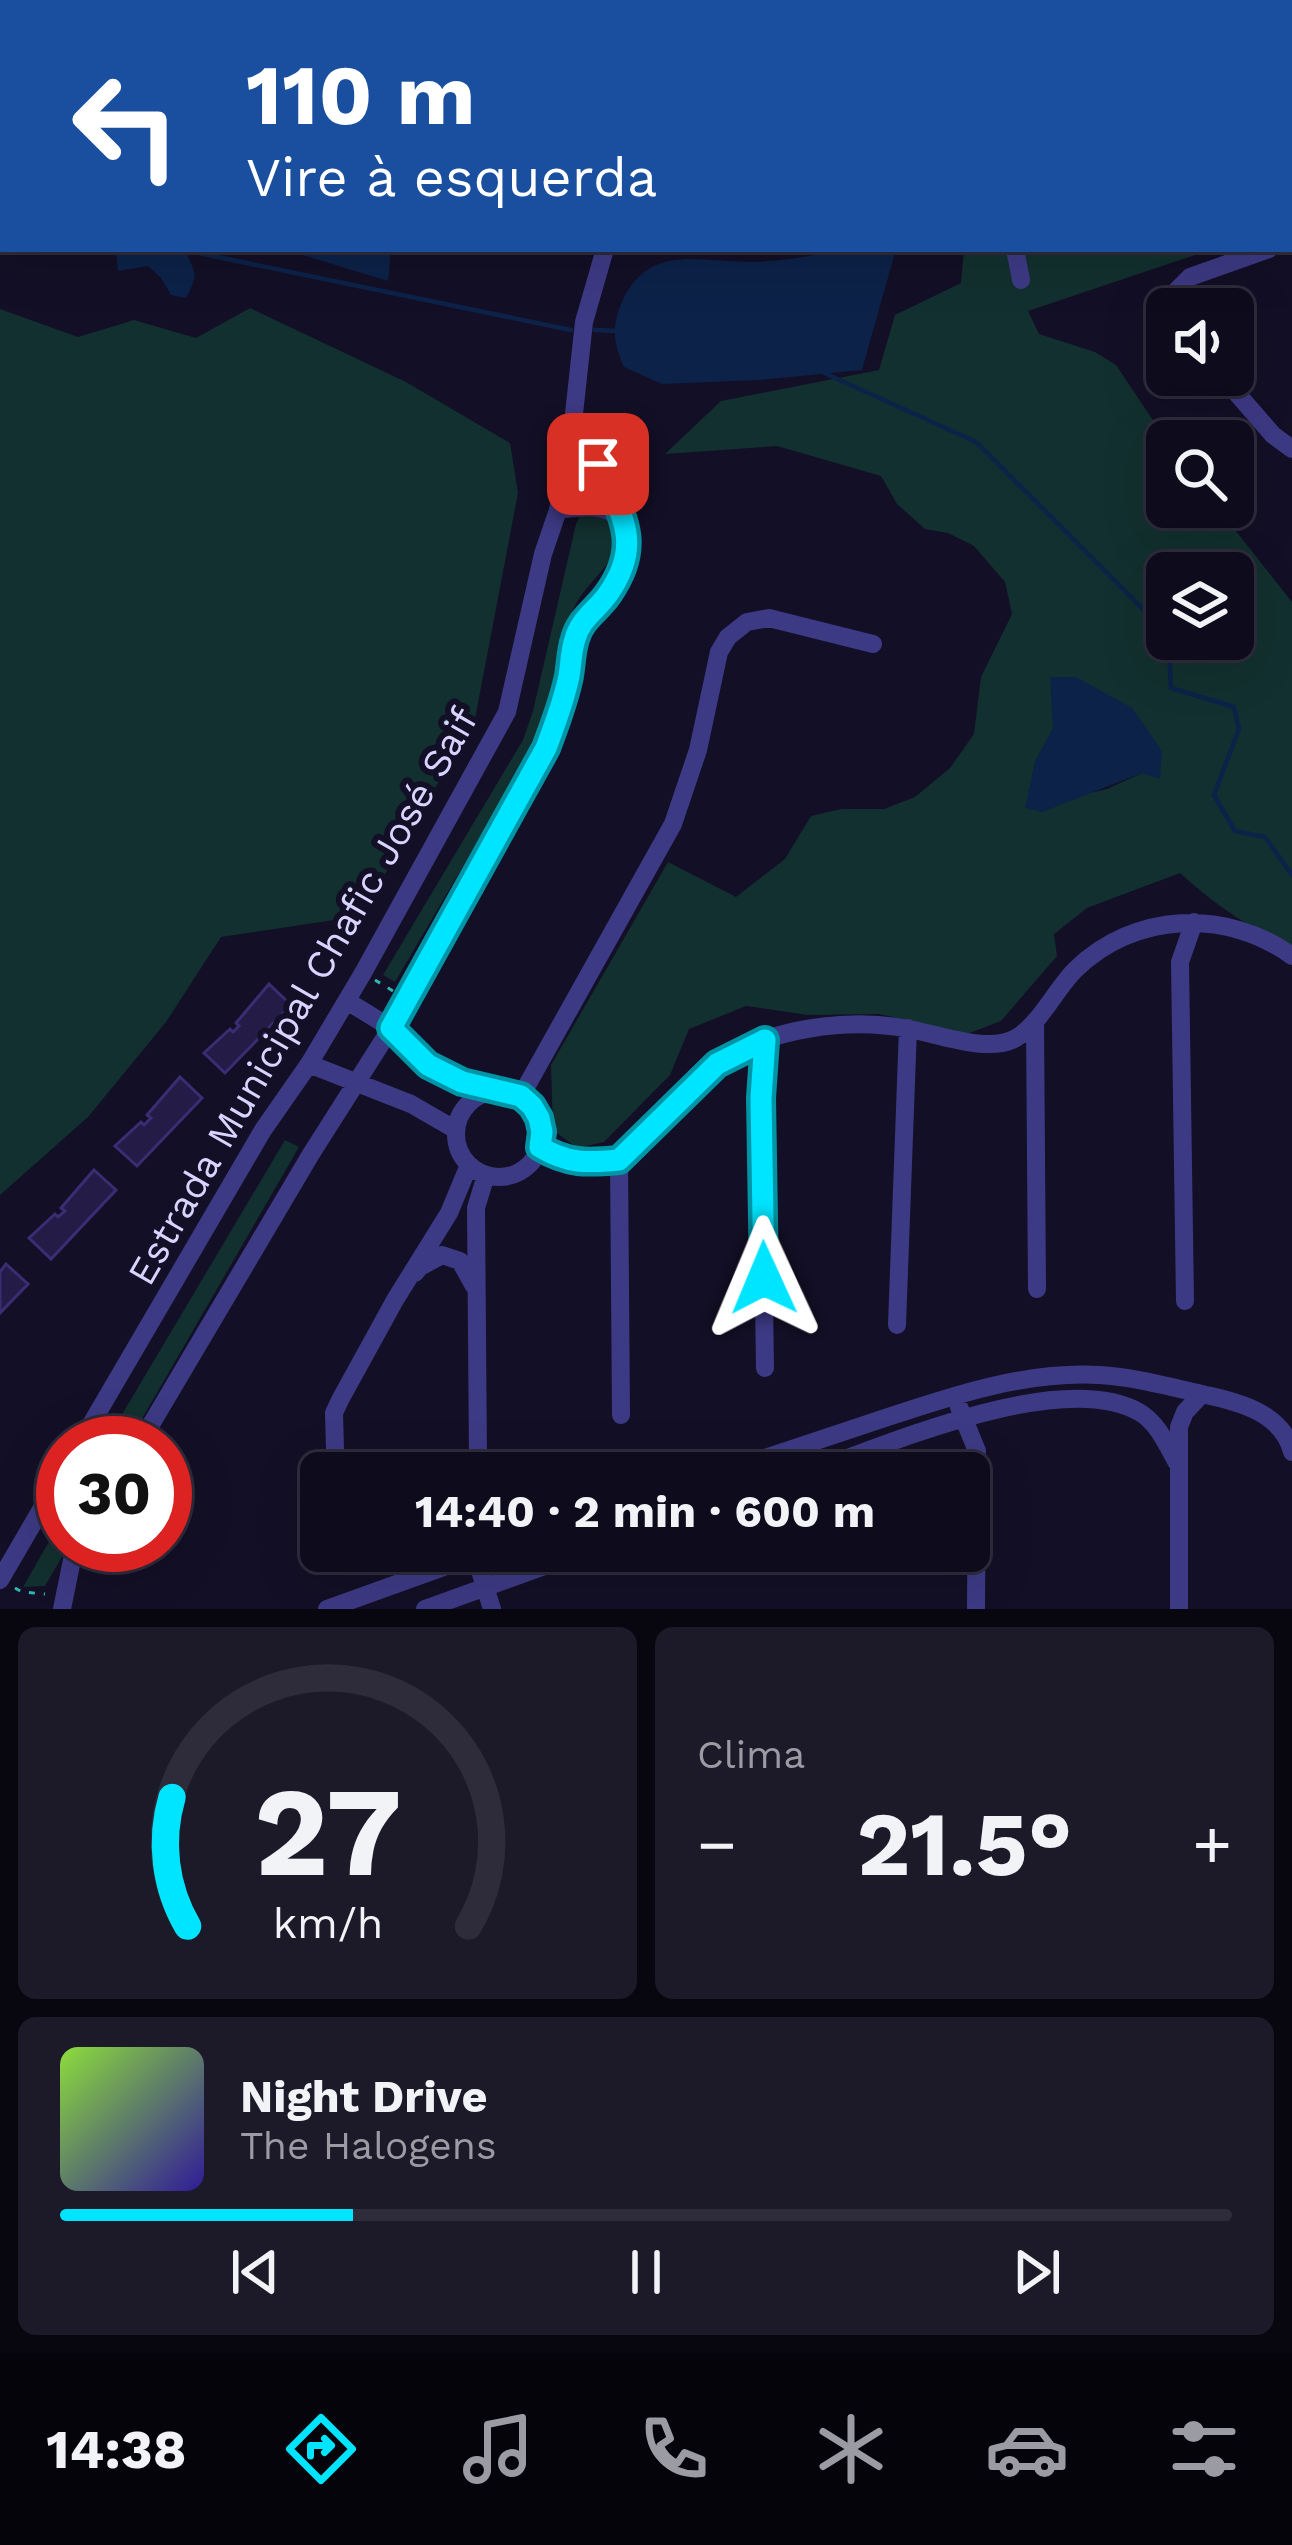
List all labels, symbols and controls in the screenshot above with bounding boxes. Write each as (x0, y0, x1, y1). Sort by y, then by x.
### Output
text: 110 m (246, 46, 476, 144)
icon: left (48, 48, 204, 204)
text: Vire à esquerda (246, 146, 657, 209)
map controls (1146, 288, 1254, 660)
button: sound (1146, 288, 1254, 396)
pin (547, 413, 649, 515)
button: search (1146, 420, 1254, 528)
icon: arrive (565, 431, 631, 497)
button: layers (1146, 552, 1254, 660)
street label: Estrada Municipal Chafic José Saif (118, 700, 487, 1293)
position arrow (701, 1215, 827, 1341)
speed limit sign: 30 (36, 1416, 192, 1572)
text: 14:40 · 2 min · 600 m (415, 1485, 875, 1538)
text: Clima (697, 1732, 805, 1777)
text: 27 (254, 1759, 401, 1905)
text: 21.5° (857, 1791, 1072, 1897)
text: − (697, 1806, 737, 1883)
text: + (1192, 1806, 1232, 1883)
text: km/h (272, 1898, 383, 1948)
text: Night Drive (240, 2070, 488, 2123)
text: The Halogens (240, 2123, 496, 2168)
icon: previous (222, 2239, 288, 2305)
icon: pause (613, 2239, 679, 2305)
icon: next (1004, 2239, 1070, 2305)
icon: directions (279, 2407, 363, 2491)
icon: music (456, 2407, 540, 2491)
icon: phone (632, 2407, 716, 2491)
icon: climate (809, 2407, 893, 2491)
icon: car (985, 2407, 1069, 2491)
icon: filters (1162, 2407, 1246, 2491)
text: 14:38 (46, 2418, 187, 2481)

